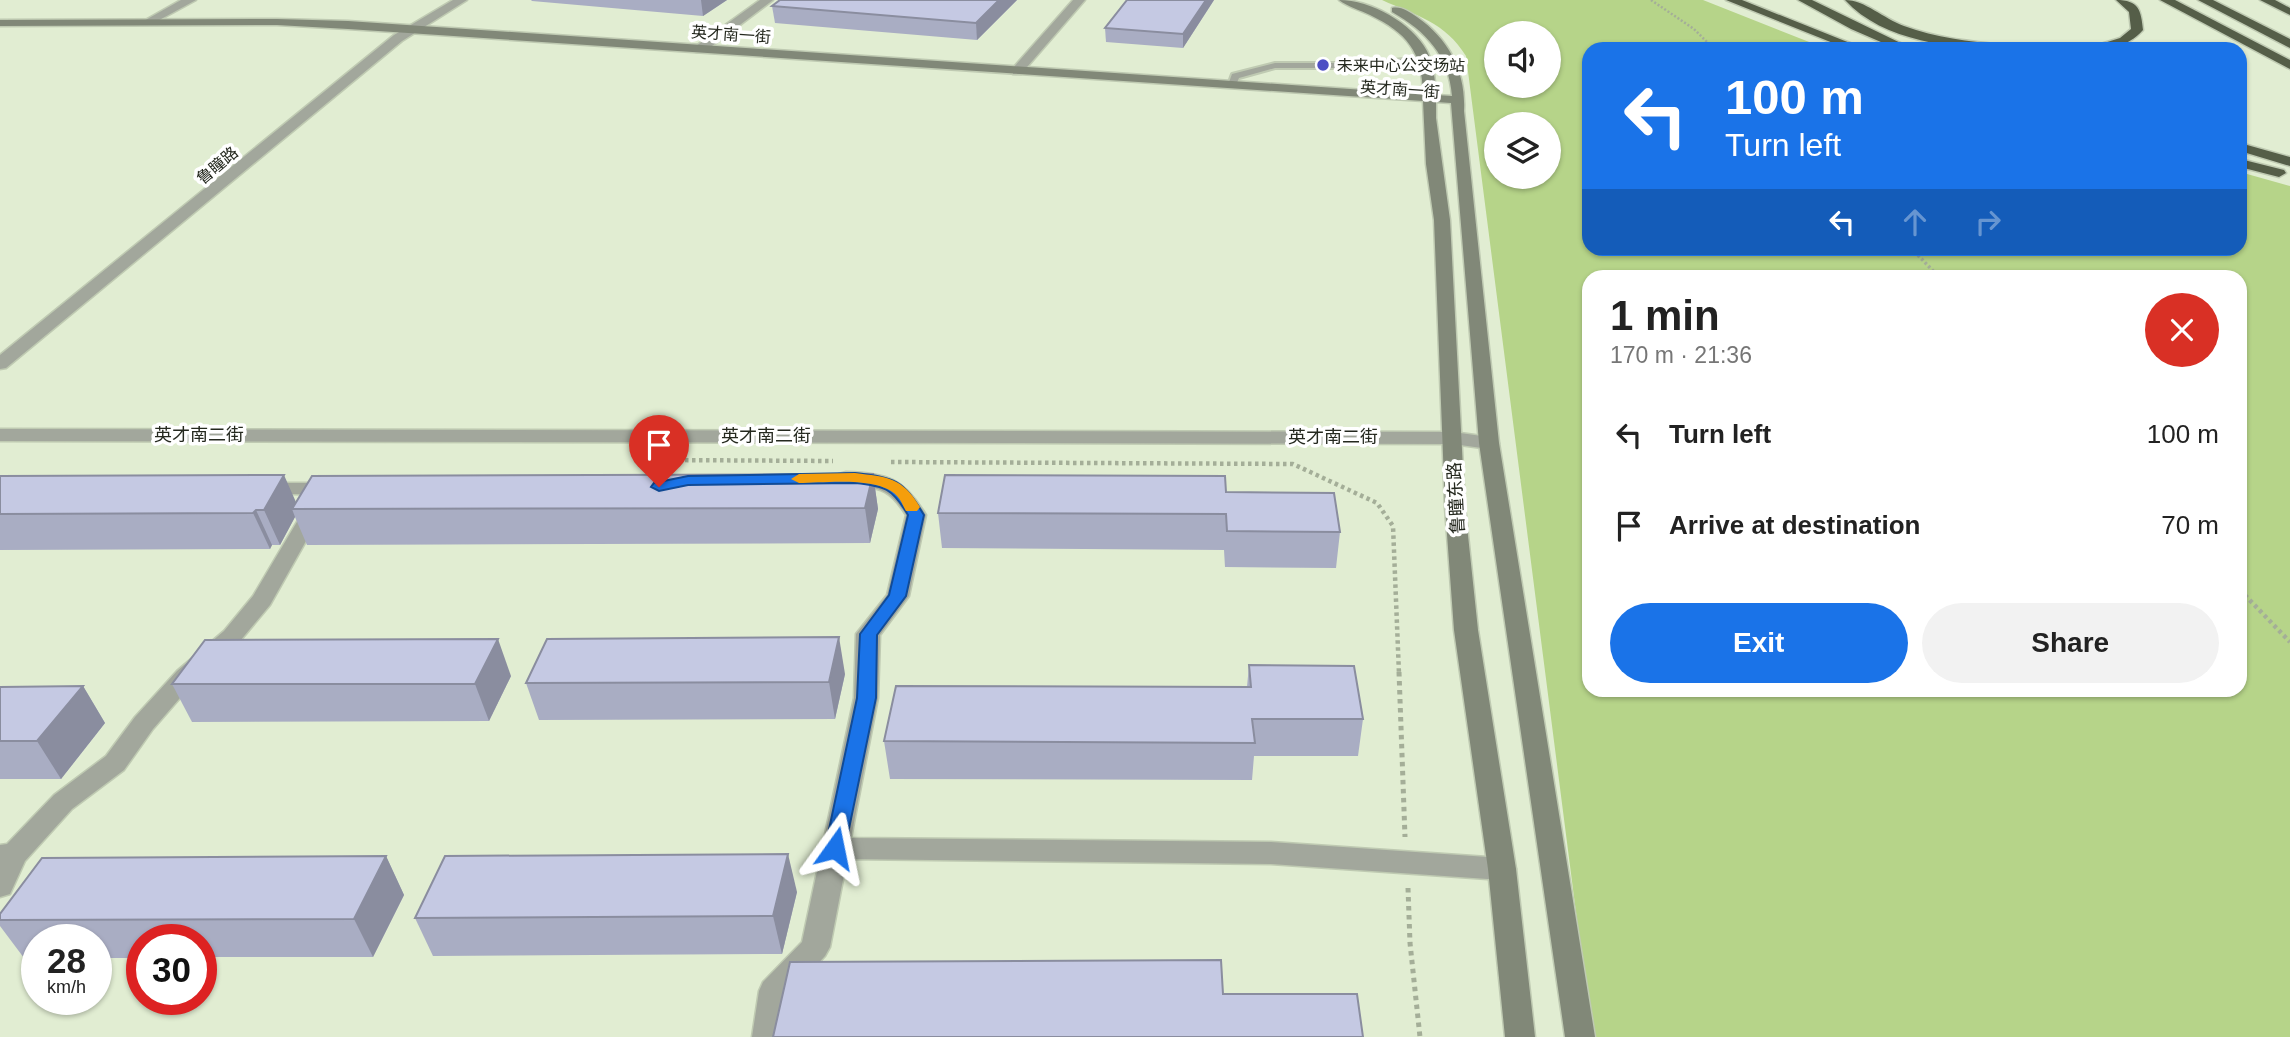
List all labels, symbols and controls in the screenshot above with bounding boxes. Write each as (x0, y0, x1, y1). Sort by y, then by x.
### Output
map controls (1484, 21, 1561, 189)
button: sound (1484, 21, 1561, 98)
street label: 英才南一街 (690, 23, 771, 46)
marker: 未来中心公交场站 (1315, 57, 1331, 73)
place label: 未来中心公交场站 (1337, 57, 1465, 74)
icon: left (1610, 70, 1701, 161)
text: 100 m (1725, 70, 1864, 124)
street label: 英才南一街 (1359, 78, 1440, 101)
button: layers (1484, 112, 1561, 189)
text: Turn left (1725, 127, 1841, 163)
street label: 鲁瞳路 (193, 143, 241, 187)
icon: left (1823, 203, 1861, 241)
icon: ahead (1896, 203, 1934, 241)
icon: right (1969, 203, 2007, 241)
text: 1 min (1610, 292, 1720, 339)
button: close (2145, 293, 2219, 367)
text: 170 m · 21:36 (1610, 342, 1752, 368)
pin (629, 415, 689, 487)
icon: left (1610, 416, 1648, 454)
text: Turn left (1669, 419, 1771, 449)
text: 100 m (2147, 419, 2219, 449)
street label: 英才南二街 (154, 425, 244, 445)
icon: arrive (640, 426, 678, 464)
street label: 英才南二街 (721, 426, 811, 446)
street label: 英才南二街 (1288, 427, 1378, 447)
street label: 鲁瞳东路 (1444, 462, 1468, 534)
icon: arrive (1610, 507, 1648, 545)
text: Arrive at destination (1669, 510, 1920, 540)
text: 70 m (2161, 510, 2219, 540)
button: Exit (1610, 603, 1908, 683)
button: Share (1922, 603, 2219, 683)
position arrow (798, 811, 872, 885)
speed limit sign: 30 (126, 924, 217, 1015)
text: 28 (47, 941, 86, 980)
text: km/h (47, 977, 86, 997)

